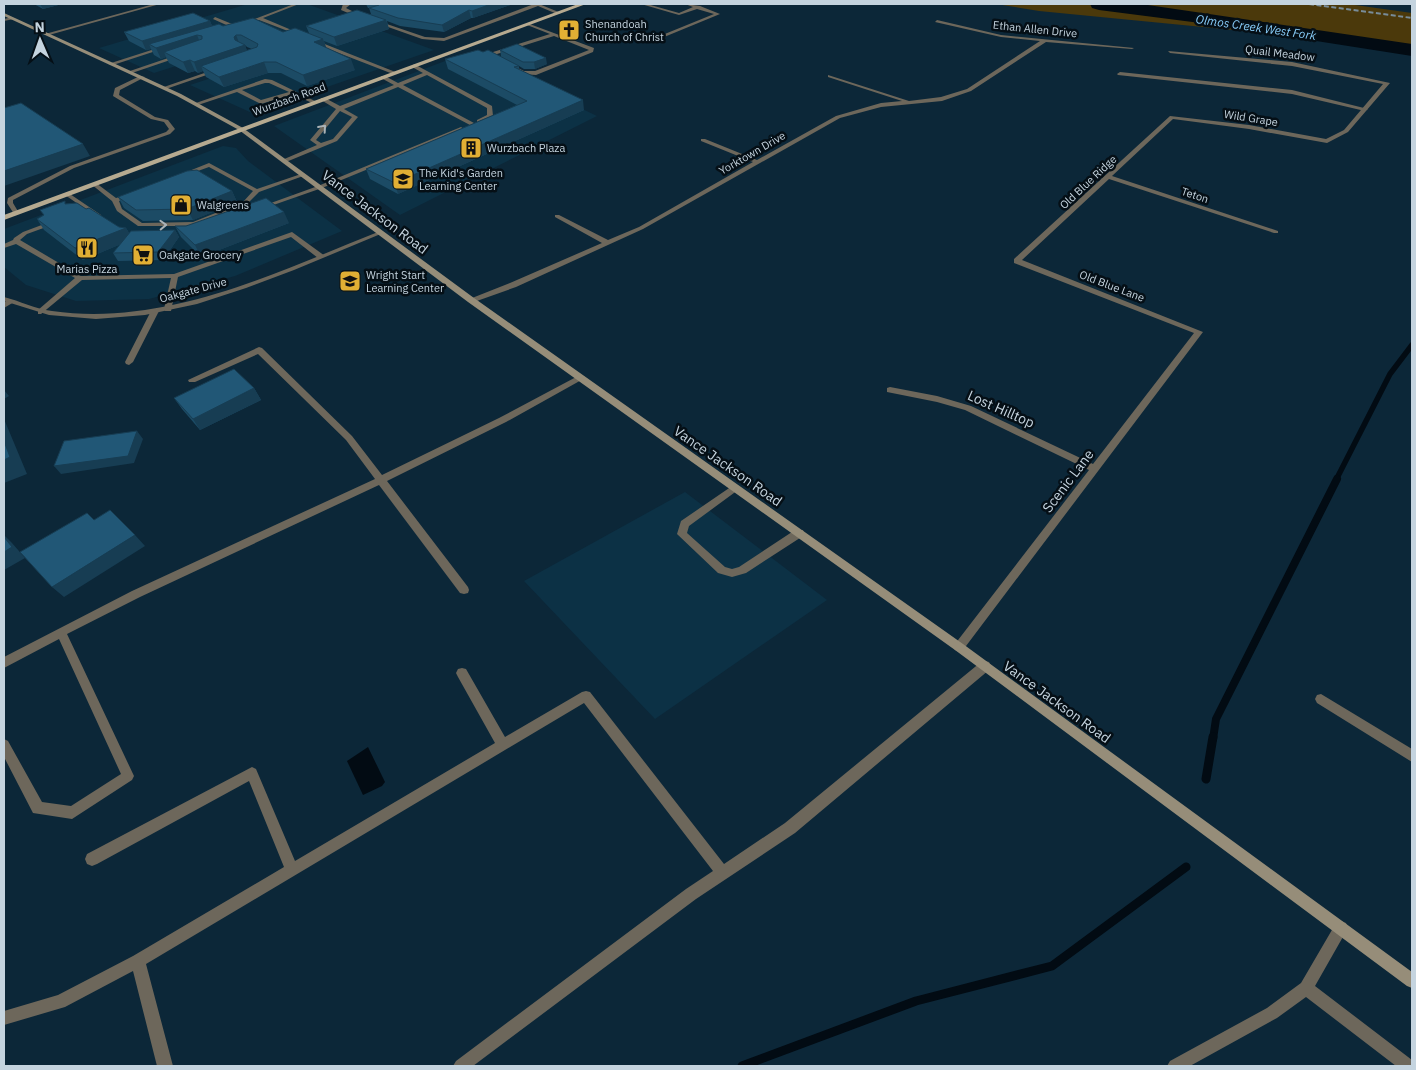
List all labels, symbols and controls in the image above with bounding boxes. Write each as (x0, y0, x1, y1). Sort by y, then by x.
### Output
water label: Olmos Creek West Fork (1195, 11, 1318, 43)
north arrow (15, 15, 65, 65)
place label: Shenandoah Church of Christ (585, 17, 664, 44)
text: N (34, 18, 45, 36)
church icon: Shenandoah Church of Christ (557, 18, 581, 42)
street label: Ethan Allen Drive (992, 18, 1078, 40)
street label: Quail Meadow (1244, 42, 1316, 64)
street label: Wurzbach Road (250, 79, 328, 119)
street label: Wild Grape (1223, 107, 1279, 129)
one-way arrow (317, 125, 326, 134)
street label: Yorktown Drive (716, 128, 788, 178)
building icon: Wurzbach Plaza (459, 136, 483, 160)
place label: Wurzbach Plaza (487, 141, 565, 155)
street label: Old Blue Ridge (1057, 152, 1119, 212)
street label: Vance Jackson Road (318, 166, 432, 258)
place label: The Kid's Garden Learning Center (419, 166, 503, 193)
school or university icon: The Kid's Garden Learning Center (391, 167, 415, 191)
street label: Teton (1180, 184, 1210, 206)
shop icon: Walgreens (169, 193, 193, 217)
place label: Walgreens (197, 198, 249, 212)
one-way arrow (159, 219, 167, 230)
restaurant icon: Marias Pizza (75, 236, 99, 260)
supermarket icon: Oakgate Grocery (131, 243, 155, 267)
place label: Oakgate Grocery (159, 248, 242, 262)
place label: Marias Pizza (57, 262, 118, 276)
street label: Old Blue Lane (1078, 267, 1146, 305)
place label: Wright Start Learning Center (366, 268, 444, 295)
school or university icon: Wright Start Learning Center (338, 269, 362, 293)
street label: Oakgate Drive (158, 274, 228, 306)
street label: Lost Hilltop (965, 386, 1037, 432)
street label: Vance Jackson Road (670, 422, 786, 510)
street label: Scenic Lane (1038, 446, 1098, 516)
street label: Vance Jackson Road (1000, 657, 1114, 747)

